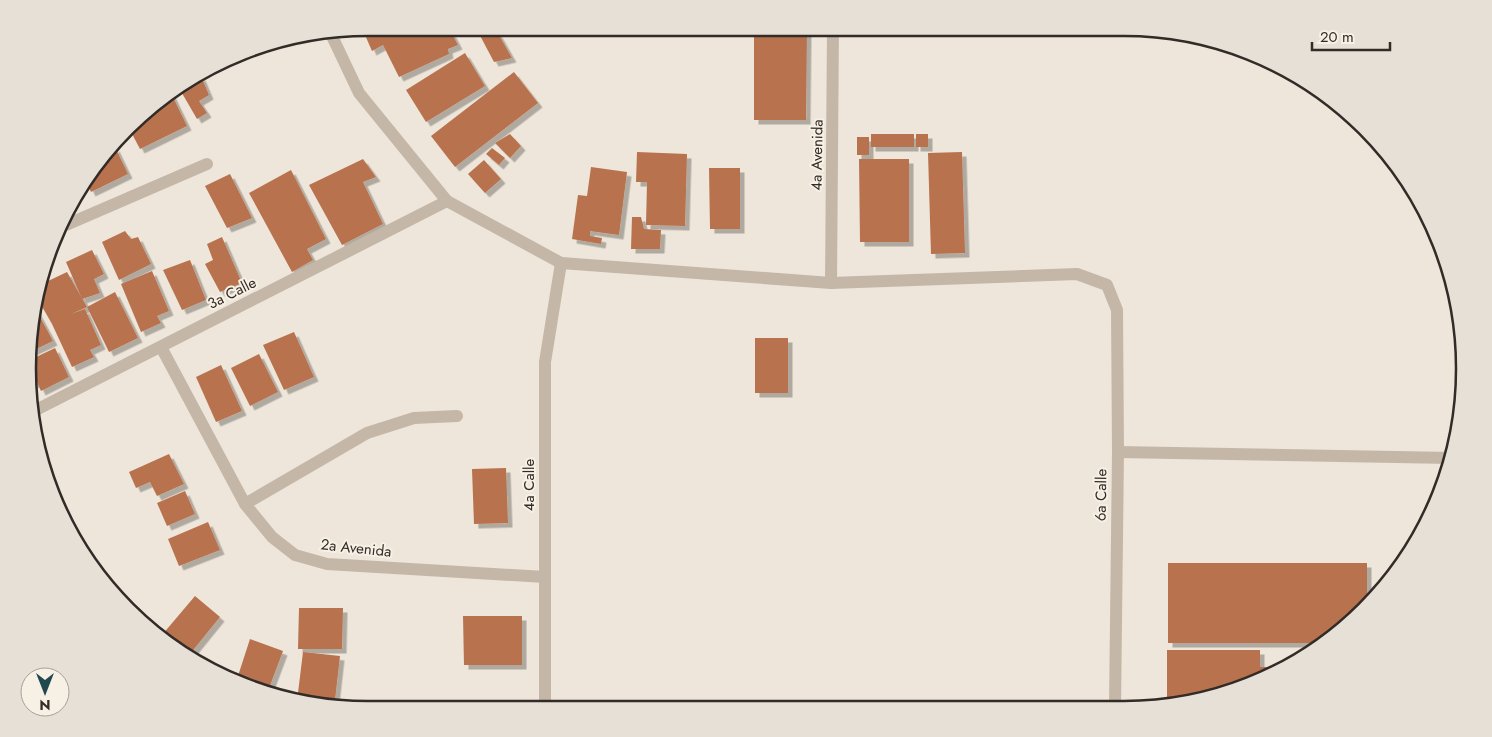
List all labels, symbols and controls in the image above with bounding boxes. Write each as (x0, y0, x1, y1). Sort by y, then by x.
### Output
scale bar (1312, 20, 1390, 52)
text: 20 m (1320, 26, 1354, 48)
street label: 4a Avenida (805, 119, 829, 191)
street label: 3a Calle (204, 271, 260, 315)
street label: 4a Calle (518, 458, 540, 511)
street label: 6a Calle (1090, 468, 1112, 521)
street label: 2a Avenida (320, 533, 392, 563)
north arrow (20, 667, 70, 717)
text: N (39, 695, 51, 715)

